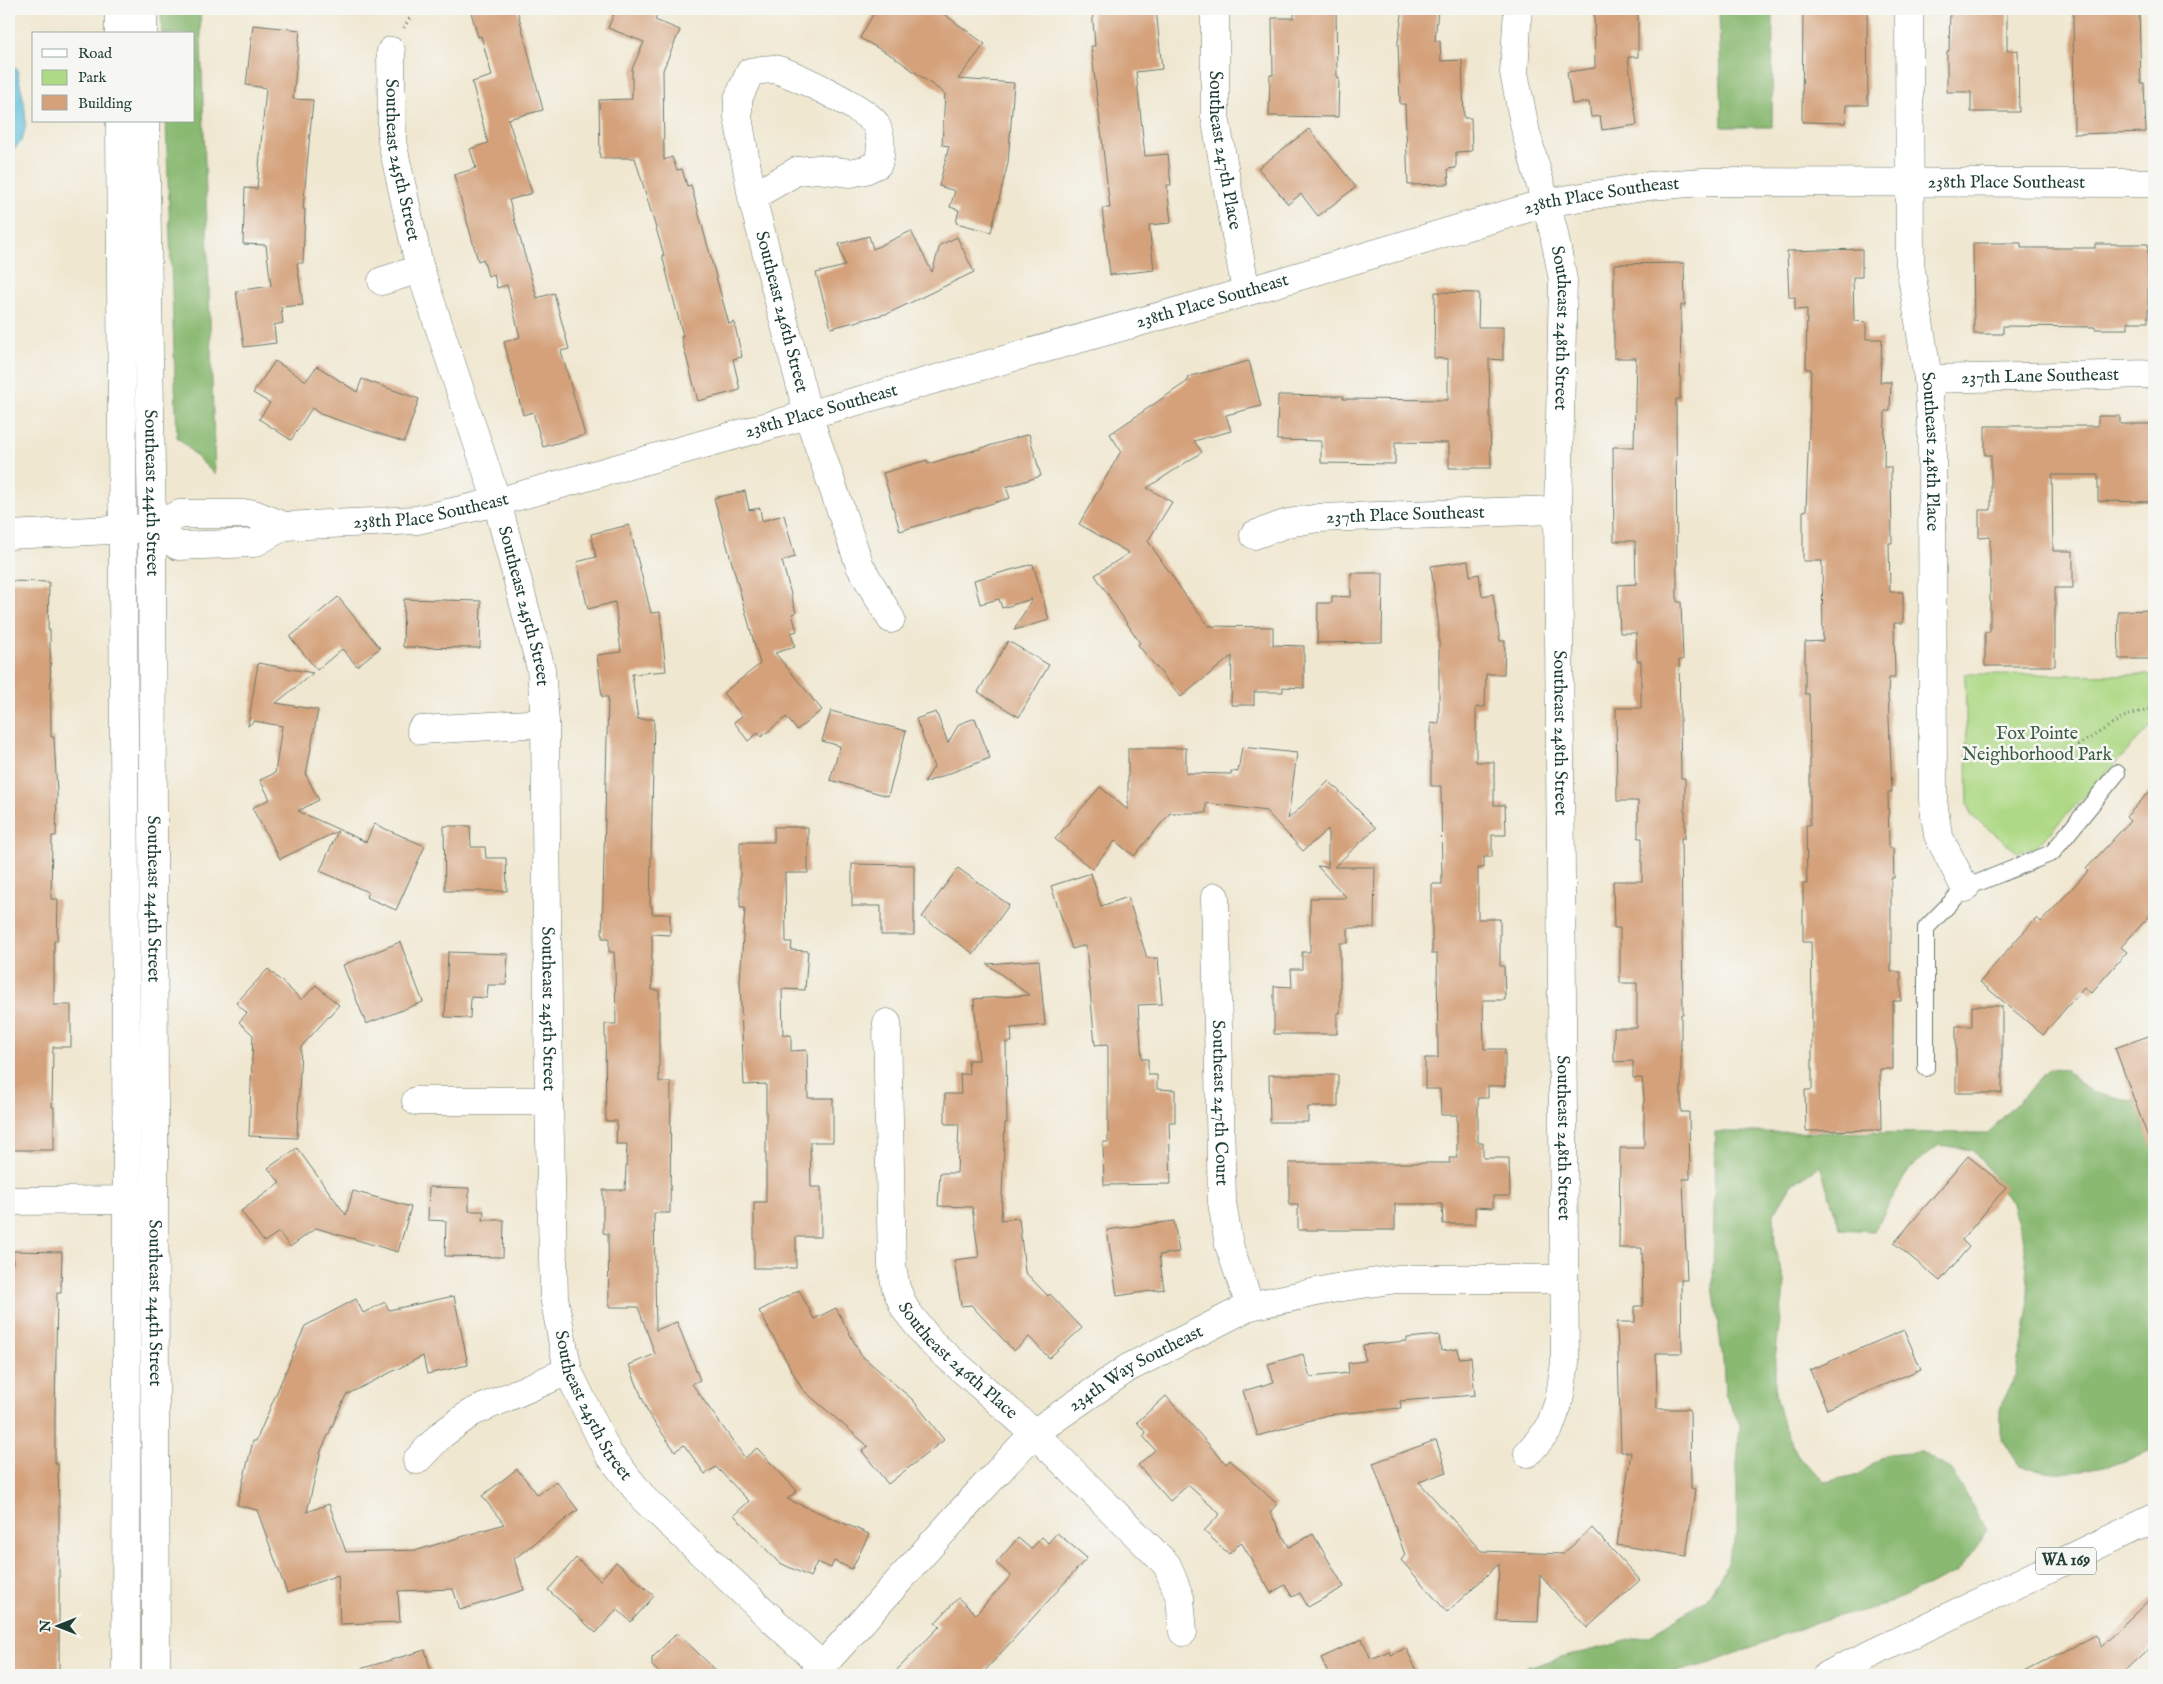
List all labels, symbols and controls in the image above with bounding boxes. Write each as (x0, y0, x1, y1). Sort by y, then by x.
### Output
legend (32, 32, 195, 122)
text: Road (78, 44, 113, 63)
text: Park (78, 68, 108, 87)
street label: Southeast 247th Place (1203, 71, 1246, 231)
street label: Southeast 245th Street (380, 79, 425, 243)
text: Building (78, 94, 133, 113)
street label: 238th Place Southeast (1928, 171, 2085, 194)
street label: 238th Place Southeast (1521, 172, 1680, 220)
street label: Southeast 246th Street (750, 229, 813, 395)
street label: Southeast 248th Street (1545, 244, 1575, 411)
street label: 238th Place Southeast (1133, 268, 1291, 334)
street label: 237th Lane Southeast (1961, 363, 2119, 390)
street label: Southeast 248th Place (1916, 370, 1944, 531)
street label: 238th Place Southeast (742, 379, 900, 443)
street label: Southeast 244th Street (138, 409, 164, 576)
street label: 238th Place Southeast (353, 488, 511, 534)
street label: 237th Place Southeast (1326, 501, 1485, 529)
street label: Southeast 245th Street (492, 523, 554, 687)
street label: Southeast 248th Street (1548, 650, 1572, 816)
park label: Fox Pointe Neighborhood Park (1962, 723, 2112, 767)
street label: Southeast 244th Street (142, 815, 165, 982)
street label: Southeast 245th Street (536, 926, 560, 1091)
street label: Southeast 247th Court (1206, 1020, 1233, 1186)
street label: Southeast 248th Street (1551, 1055, 1575, 1221)
street label: Southeast 244th Street (143, 1219, 166, 1386)
street label: Southeast 246th Place (892, 1299, 1022, 1425)
street label: 234th Way Southeast (1064, 1320, 1207, 1417)
street label: Southeast 245th Street (549, 1329, 637, 1486)
road number: WA 169 (2036, 1548, 2096, 1574)
north arrow (32, 1602, 82, 1652)
text: N (37, 1620, 55, 1633)

